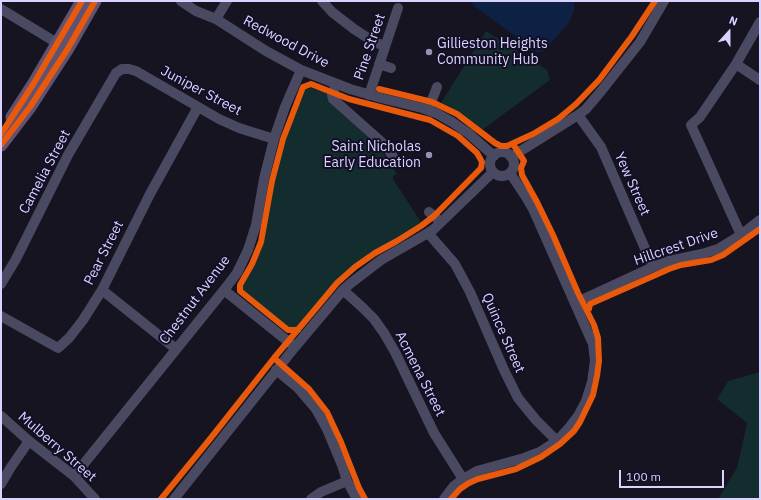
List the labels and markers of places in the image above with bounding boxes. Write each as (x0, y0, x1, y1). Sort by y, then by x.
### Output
place label: Gillieston Heights Community Hub (437, 36, 548, 68)
marker: Gillieston Heights Community Hub (424, 47, 434, 57)
place label: Saint Nicholas Early Education (323, 139, 421, 172)
marker: Saint Nicholas Early Education (424, 150, 434, 160)

